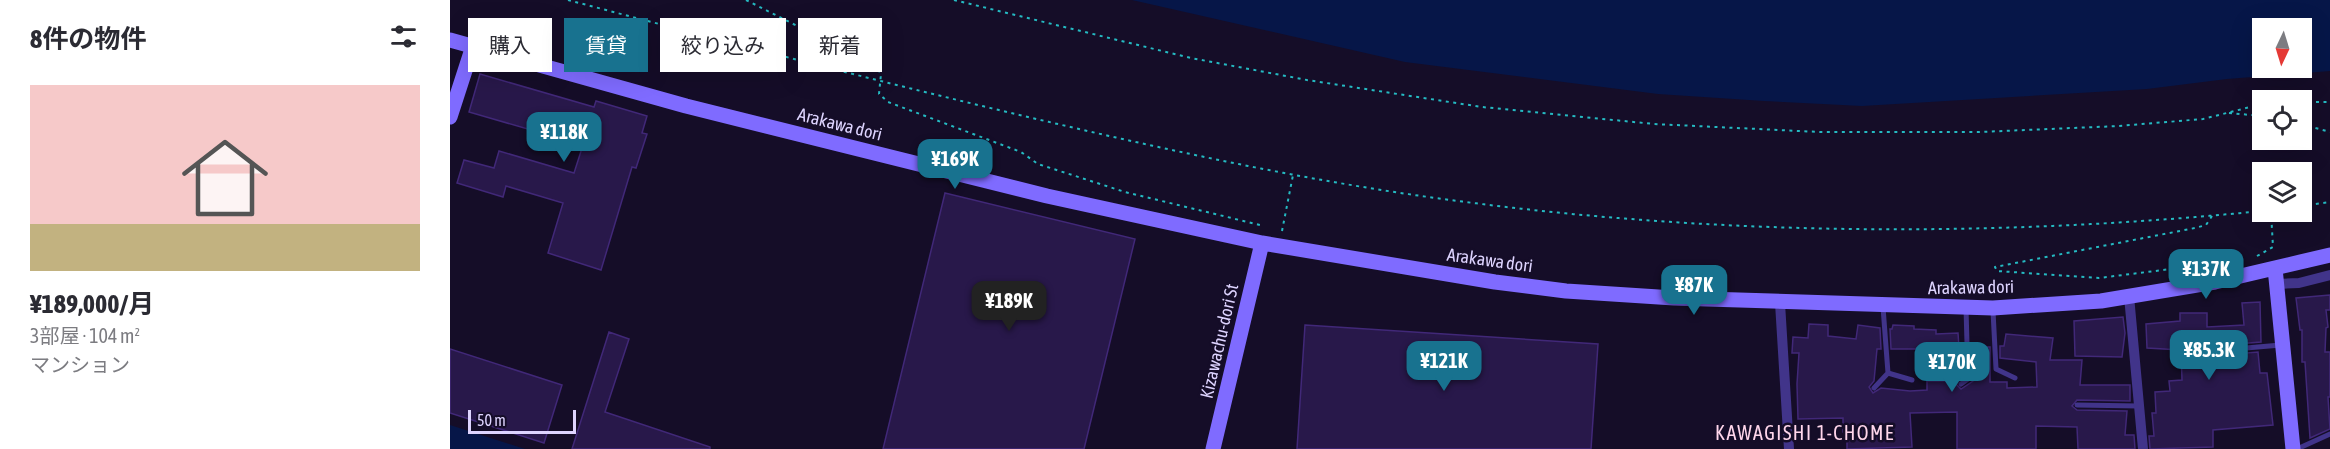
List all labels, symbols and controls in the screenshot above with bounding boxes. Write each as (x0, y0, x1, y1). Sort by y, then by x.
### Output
chip: 購入 (468, 18, 552, 72)
chip: 賃貸 (564, 18, 648, 72)
chip: 絞り込み (660, 18, 786, 72)
chip: 新着 (798, 18, 882, 72)
north arrow (2252, 18, 2312, 78)
map controls (2252, 18, 2312, 222)
icon: filters (387, 20, 420, 53)
text: 8件の物件 (30, 24, 146, 54)
button: locate (2252, 90, 2312, 150)
street label: Arakawa dori (796, 103, 884, 145)
pin: ¥118K (522, 112, 606, 163)
text: ¥118K (541, 120, 587, 143)
icon: home (171, 124, 279, 232)
pin: ¥169K (913, 139, 997, 190)
text: ¥169K (932, 147, 978, 170)
button: layers (2252, 162, 2312, 222)
street label: Arakawa dori (1446, 244, 1534, 276)
pin: ¥137K (2164, 249, 2248, 300)
text: ¥137K (2183, 257, 2229, 280)
pin: ¥87K (1658, 265, 1730, 316)
text: ¥87K (1675, 273, 1713, 296)
street label: Arakawa dori (1928, 276, 2014, 298)
pin: ¥189K (967, 281, 1051, 332)
street label: Kizawachu-dori St (1196, 282, 1242, 400)
text: ¥189,000/月 (30, 289, 154, 319)
text: ¥189K (986, 289, 1032, 312)
text: 3部屋 · 104 m² (30, 324, 140, 347)
pin: ¥85.3K (2160, 330, 2258, 381)
text: ¥85.3K (2184, 338, 2234, 361)
pin: ¥121K (1402, 341, 1486, 392)
pin: ¥170K (1910, 342, 1994, 393)
text: ¥121K (1421, 349, 1467, 372)
text: ¥170K (1929, 350, 1975, 373)
text: マンション (30, 353, 130, 376)
scale bar (468, 407, 576, 434)
text: 50 m (477, 411, 506, 429)
district label: KAWAGISHI 1-CHOME (1715, 421, 1895, 444)

